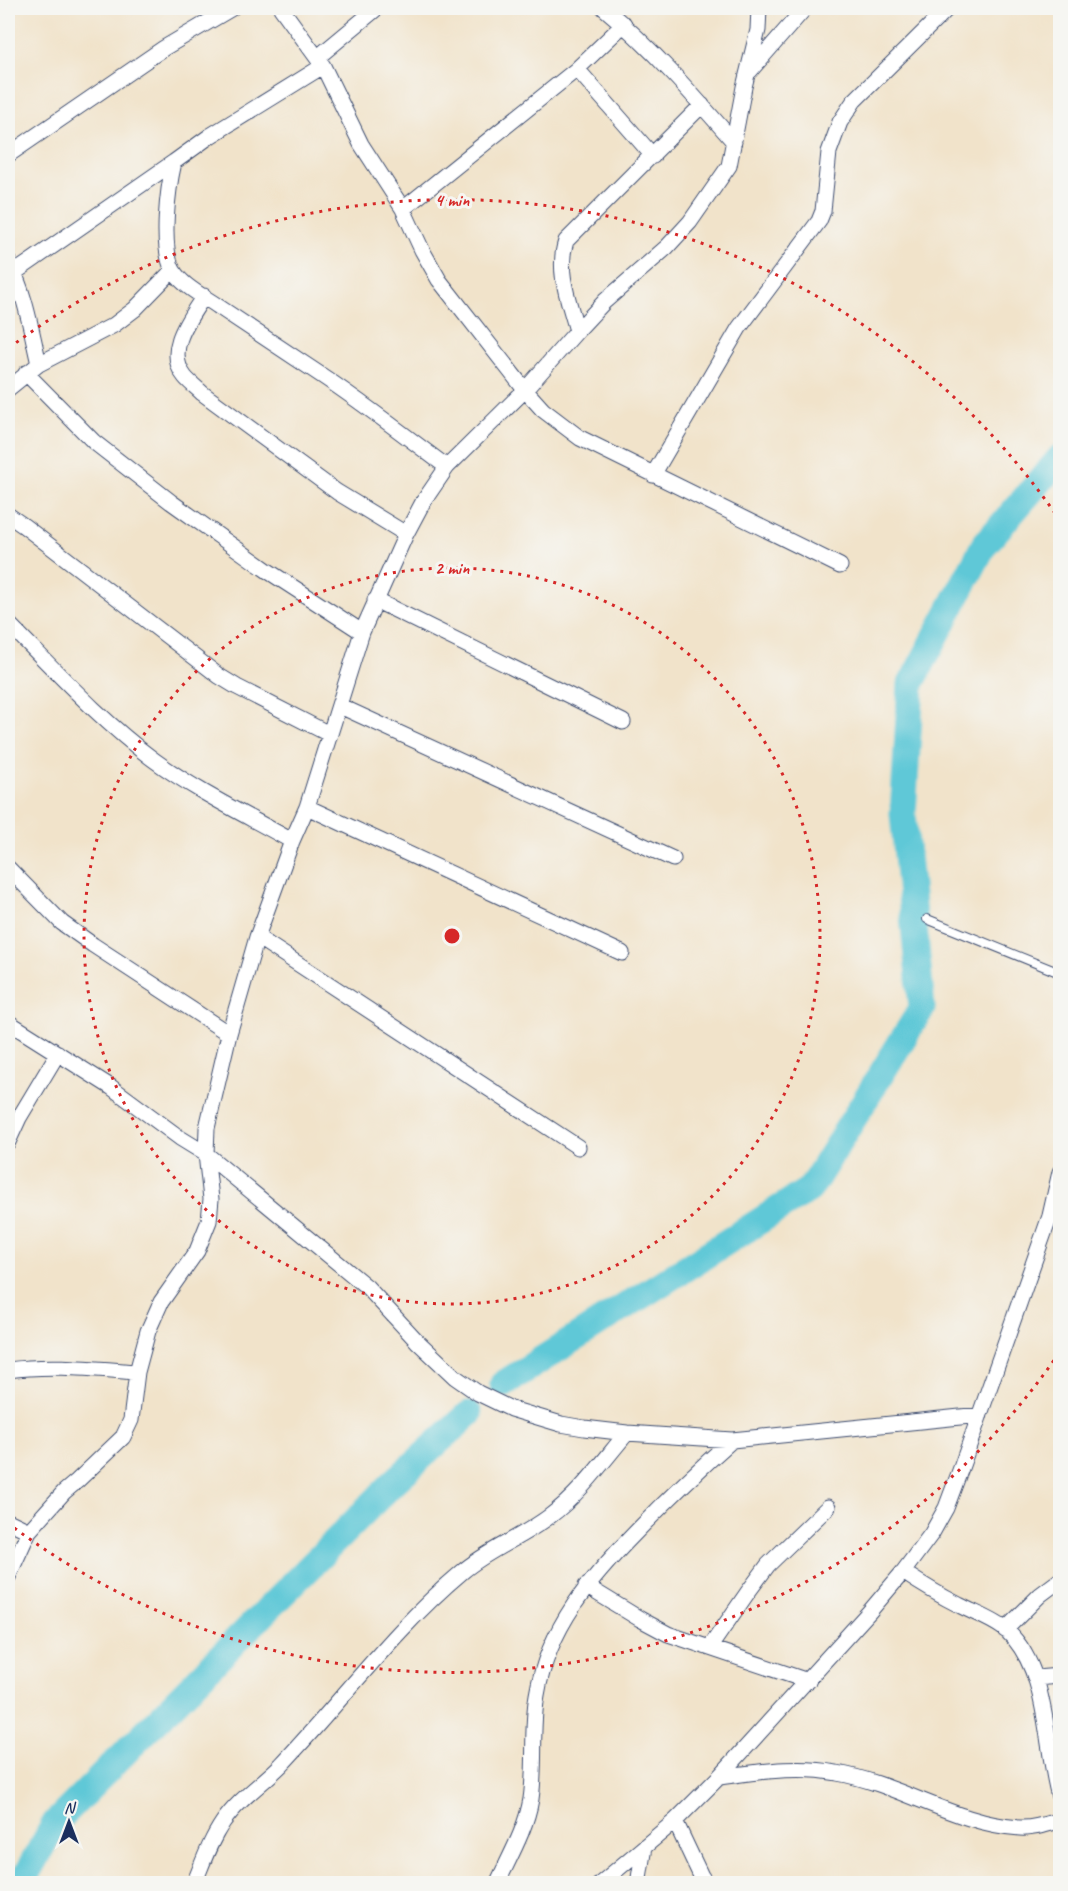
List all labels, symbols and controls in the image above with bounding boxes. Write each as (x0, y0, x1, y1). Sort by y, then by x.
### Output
text: 4 min (435, 189, 470, 211)
text: 2 min (435, 557, 470, 579)
centre of rings (442, 926, 462, 946)
north arrow (39, 1792, 99, 1852)
text: N (64, 1798, 77, 1818)

